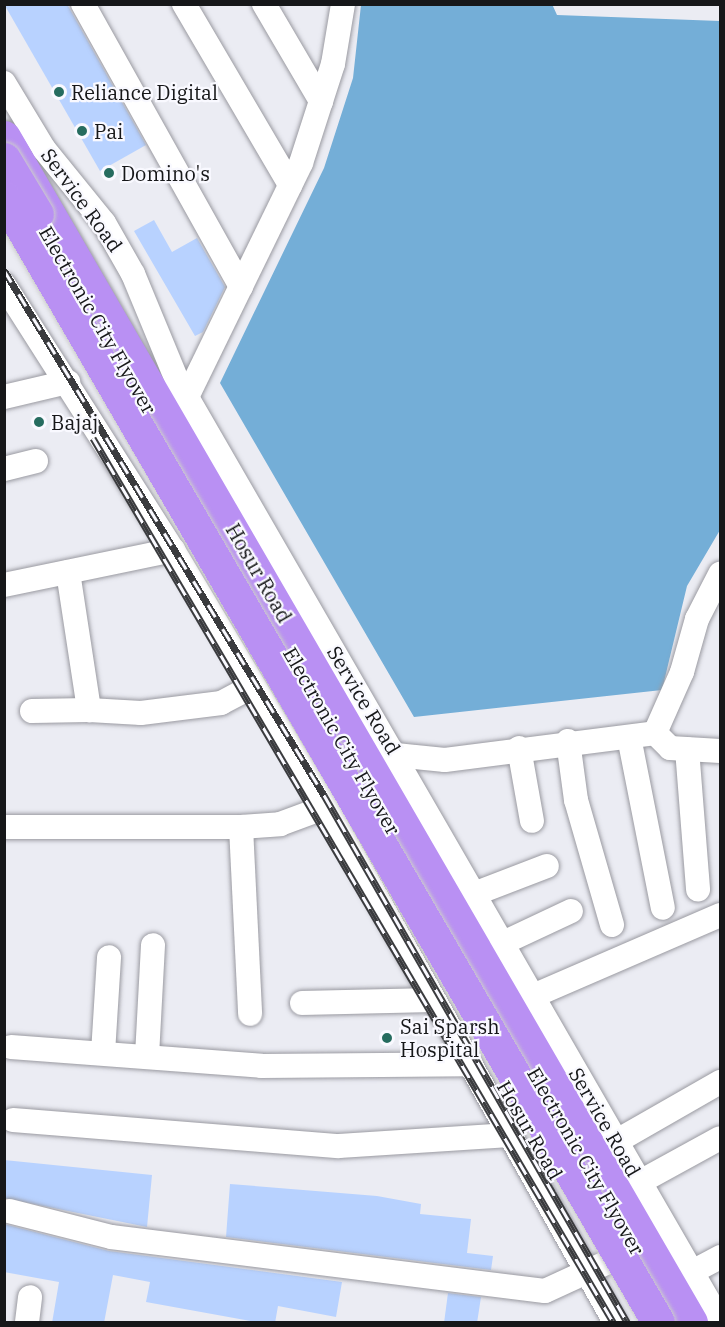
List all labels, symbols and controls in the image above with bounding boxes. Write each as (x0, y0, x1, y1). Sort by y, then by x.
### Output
place label: Reliance Digital (71, 80, 218, 104)
marker: Reliance Digital (52, 85, 66, 99)
place label: Pai (94, 119, 123, 143)
marker: Pai (75, 124, 89, 138)
street label: Service Road (36, 144, 128, 256)
place label: Domino's (121, 161, 210, 185)
marker: Domino's (102, 166, 116, 180)
street label: Electronic City Flyover (34, 222, 162, 418)
place label: Bajaj (51, 410, 98, 434)
marker: Bajaj (32, 415, 46, 429)
street label: Hosur Road (221, 519, 297, 627)
street label: Service Road (322, 641, 406, 759)
street label: Electronic City Flyover (278, 643, 406, 839)
place label: Sai Sparsh Hospital (400, 1014, 500, 1061)
marker: Sai Sparsh Hospital (378, 1029, 396, 1047)
street label: Electronic City Flyover (522, 1063, 650, 1259)
street label: Service Road (564, 1063, 646, 1181)
street label: Hosur Road (492, 1076, 568, 1184)

